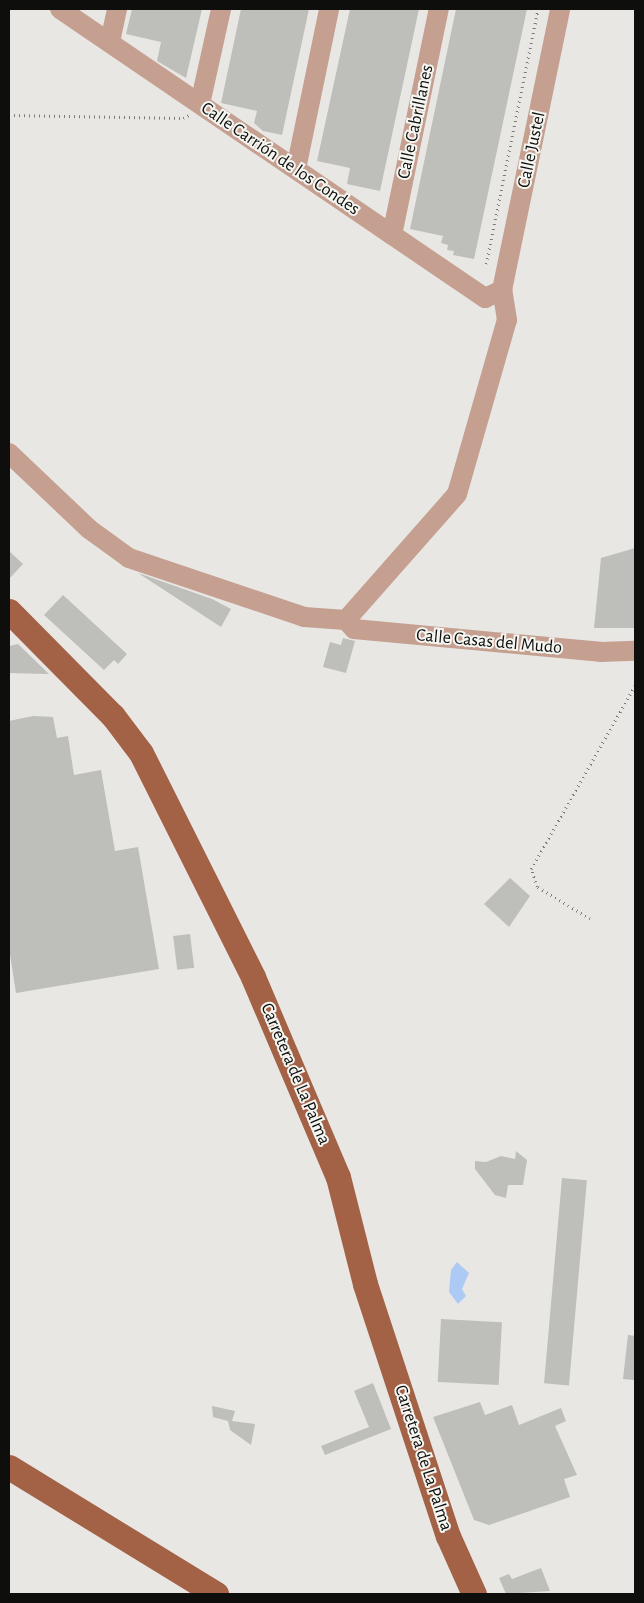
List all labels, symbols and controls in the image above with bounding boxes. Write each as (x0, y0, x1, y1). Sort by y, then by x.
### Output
street label: Calle Cabrillanes (393, 63, 439, 181)
street label: Calle Carrión de los Condes (196, 98, 364, 220)
street label: Calle Justel (513, 110, 551, 190)
street label: Calle Casas del Mudo (415, 625, 563, 659)
street label: Carretera de La Palma (255, 1000, 335, 1148)
street label: Carretera de La Palma (389, 1382, 457, 1534)

